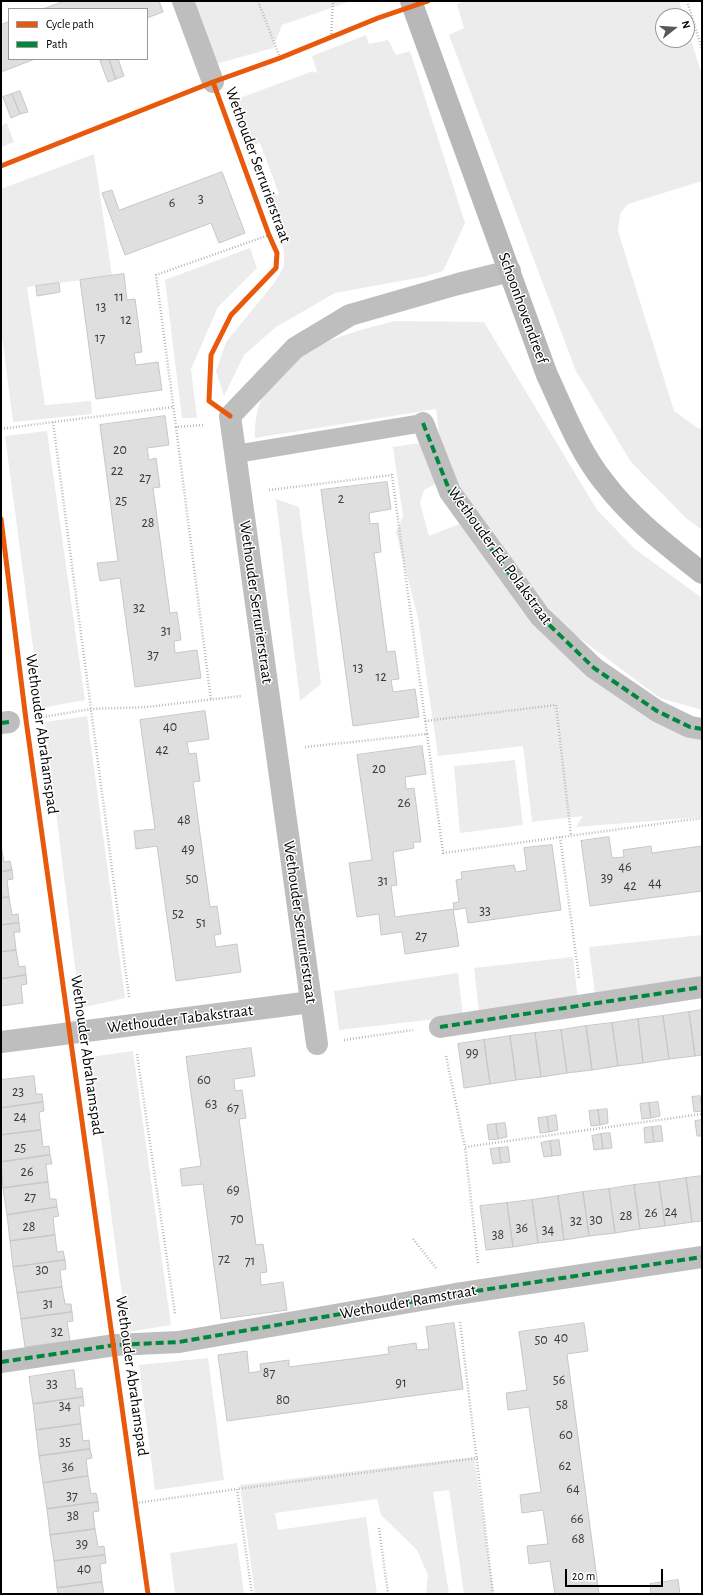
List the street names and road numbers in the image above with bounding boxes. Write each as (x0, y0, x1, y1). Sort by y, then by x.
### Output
street label: Wethouder Serrurierstraat (221, 85, 295, 245)
street label: Schoonhovendreef (494, 250, 552, 366)
street label: Wethouder Ed. Polakstraat (444, 483, 556, 629)
street label: Wethouder Serrurierstraat (235, 519, 277, 685)
street label: Wethouder Abrahamspad (21, 653, 63, 815)
street label: Wethouder Serrurierstraat (279, 839, 321, 1005)
street label: Wethouder Abrahamspad (66, 974, 108, 1136)
street label: Wethouder Tabakstraat (106, 1001, 254, 1037)
street label: Wethouder Ramstraat (338, 1281, 478, 1323)
street label: Wethouder Abrahamspad (111, 1295, 153, 1457)

